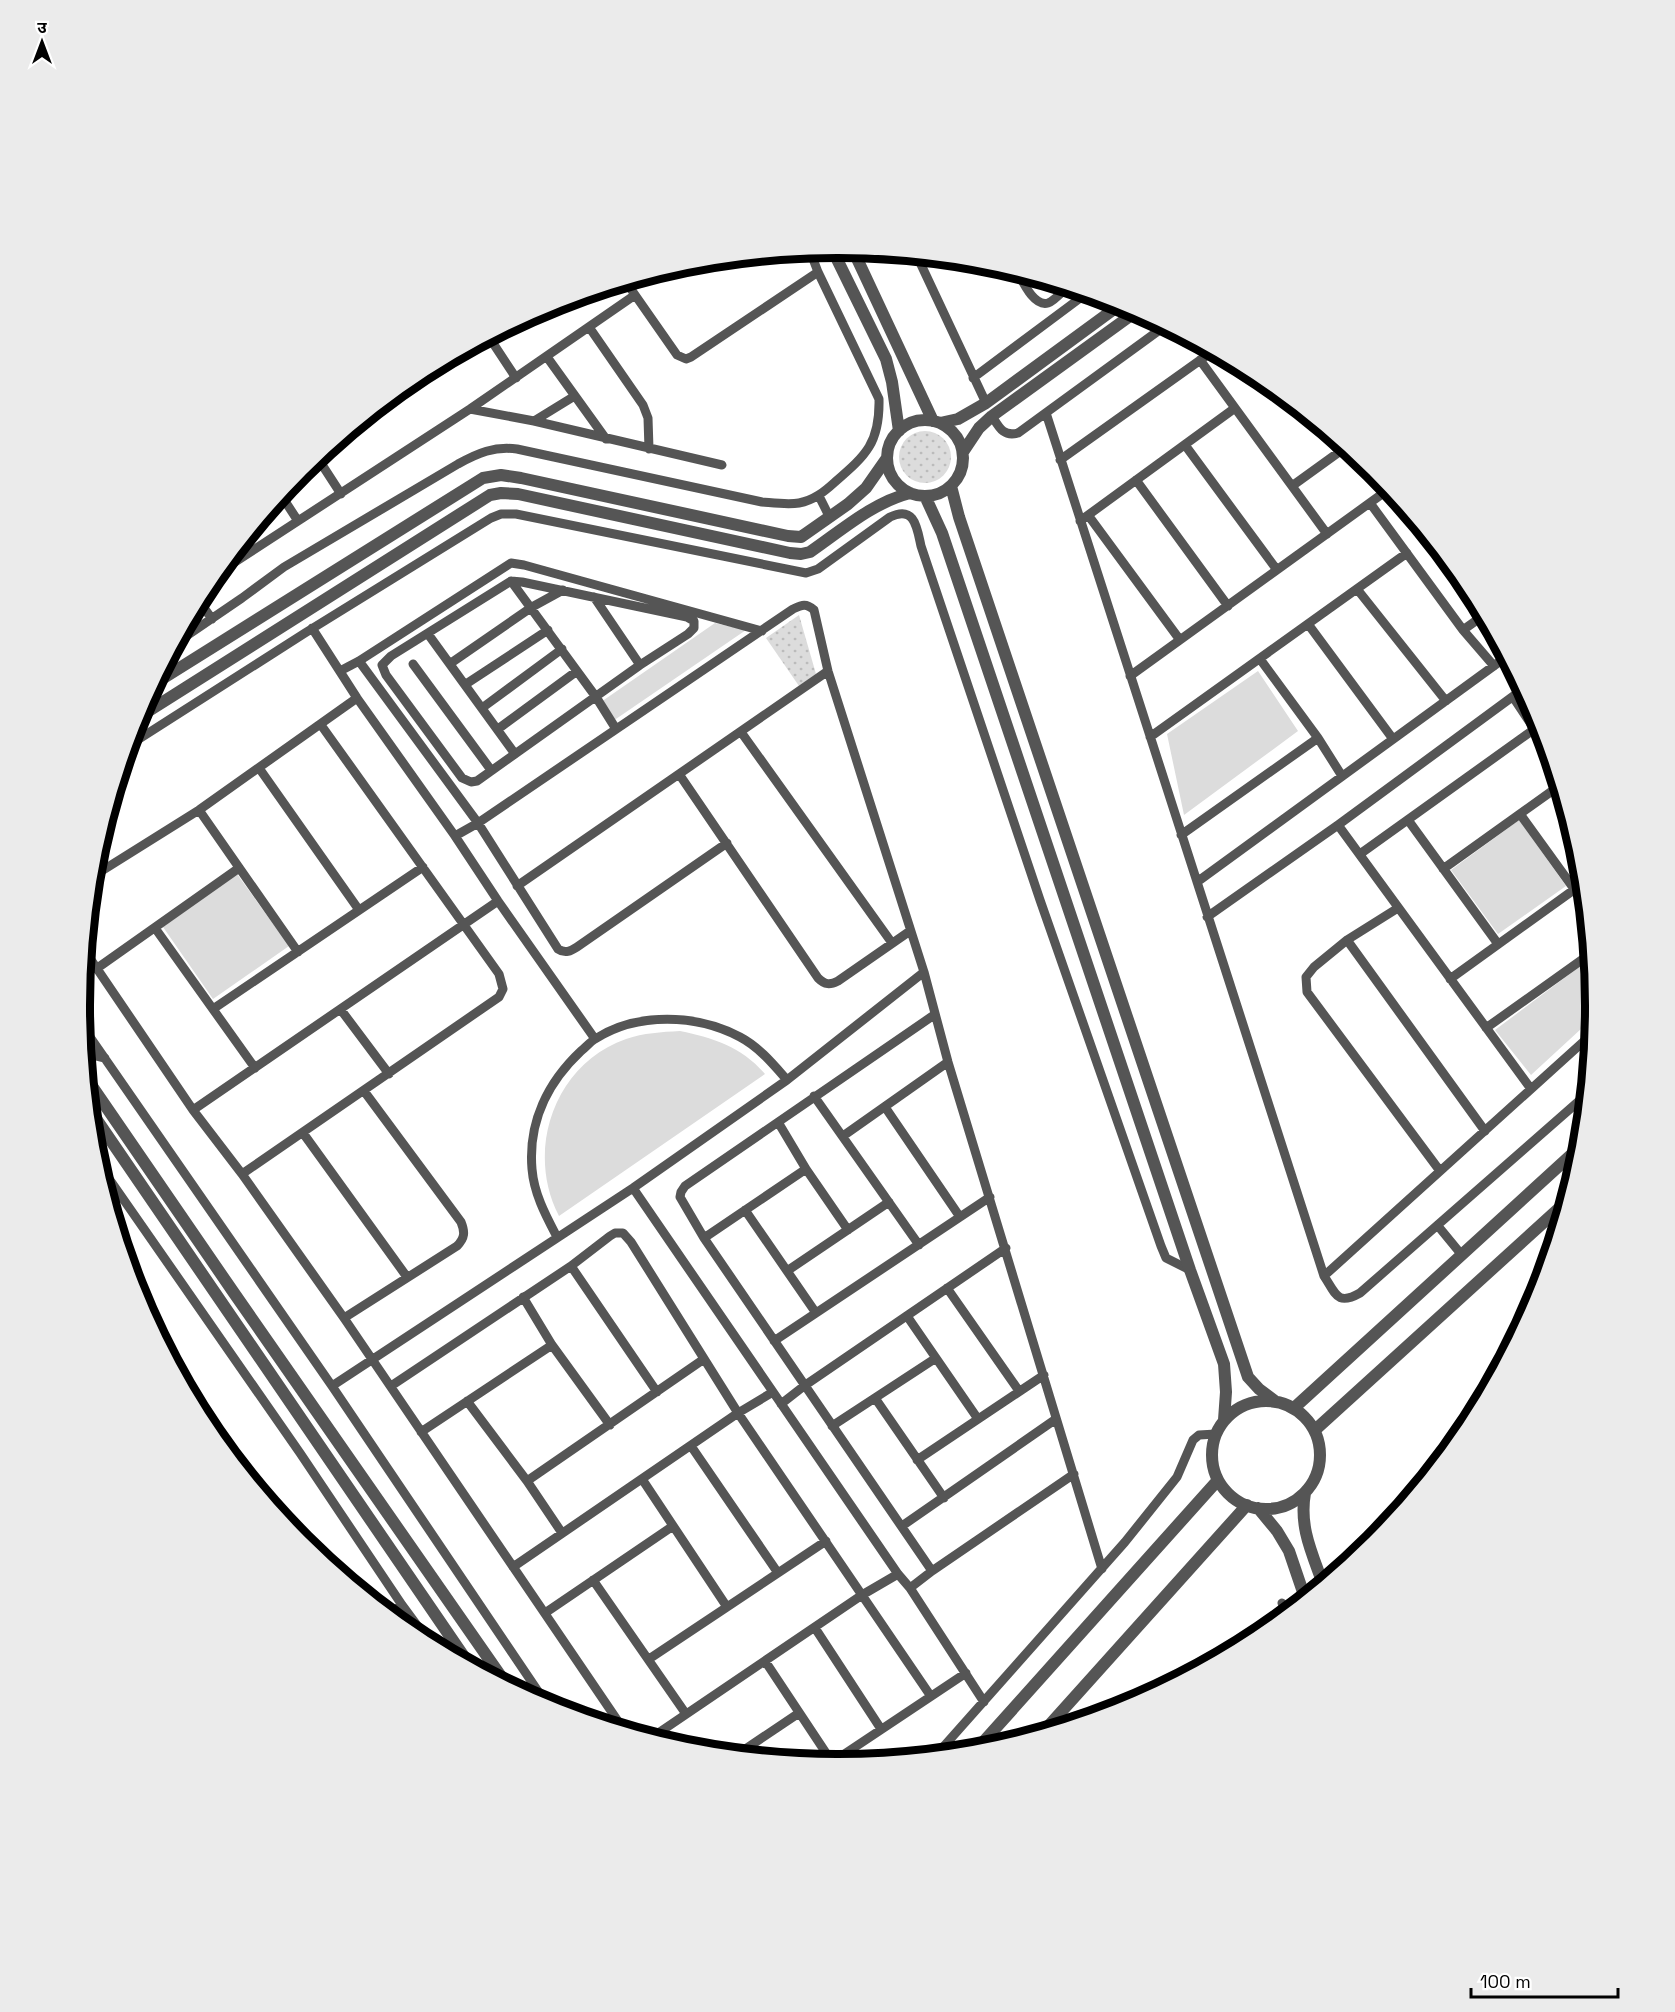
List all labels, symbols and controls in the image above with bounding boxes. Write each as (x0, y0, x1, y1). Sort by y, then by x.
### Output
north arrow (12, 12, 72, 72)
text: उ (37, 17, 47, 38)
scale bar (1471, 1961, 1618, 1999)
text: 100 m (1480, 1970, 1531, 1993)

